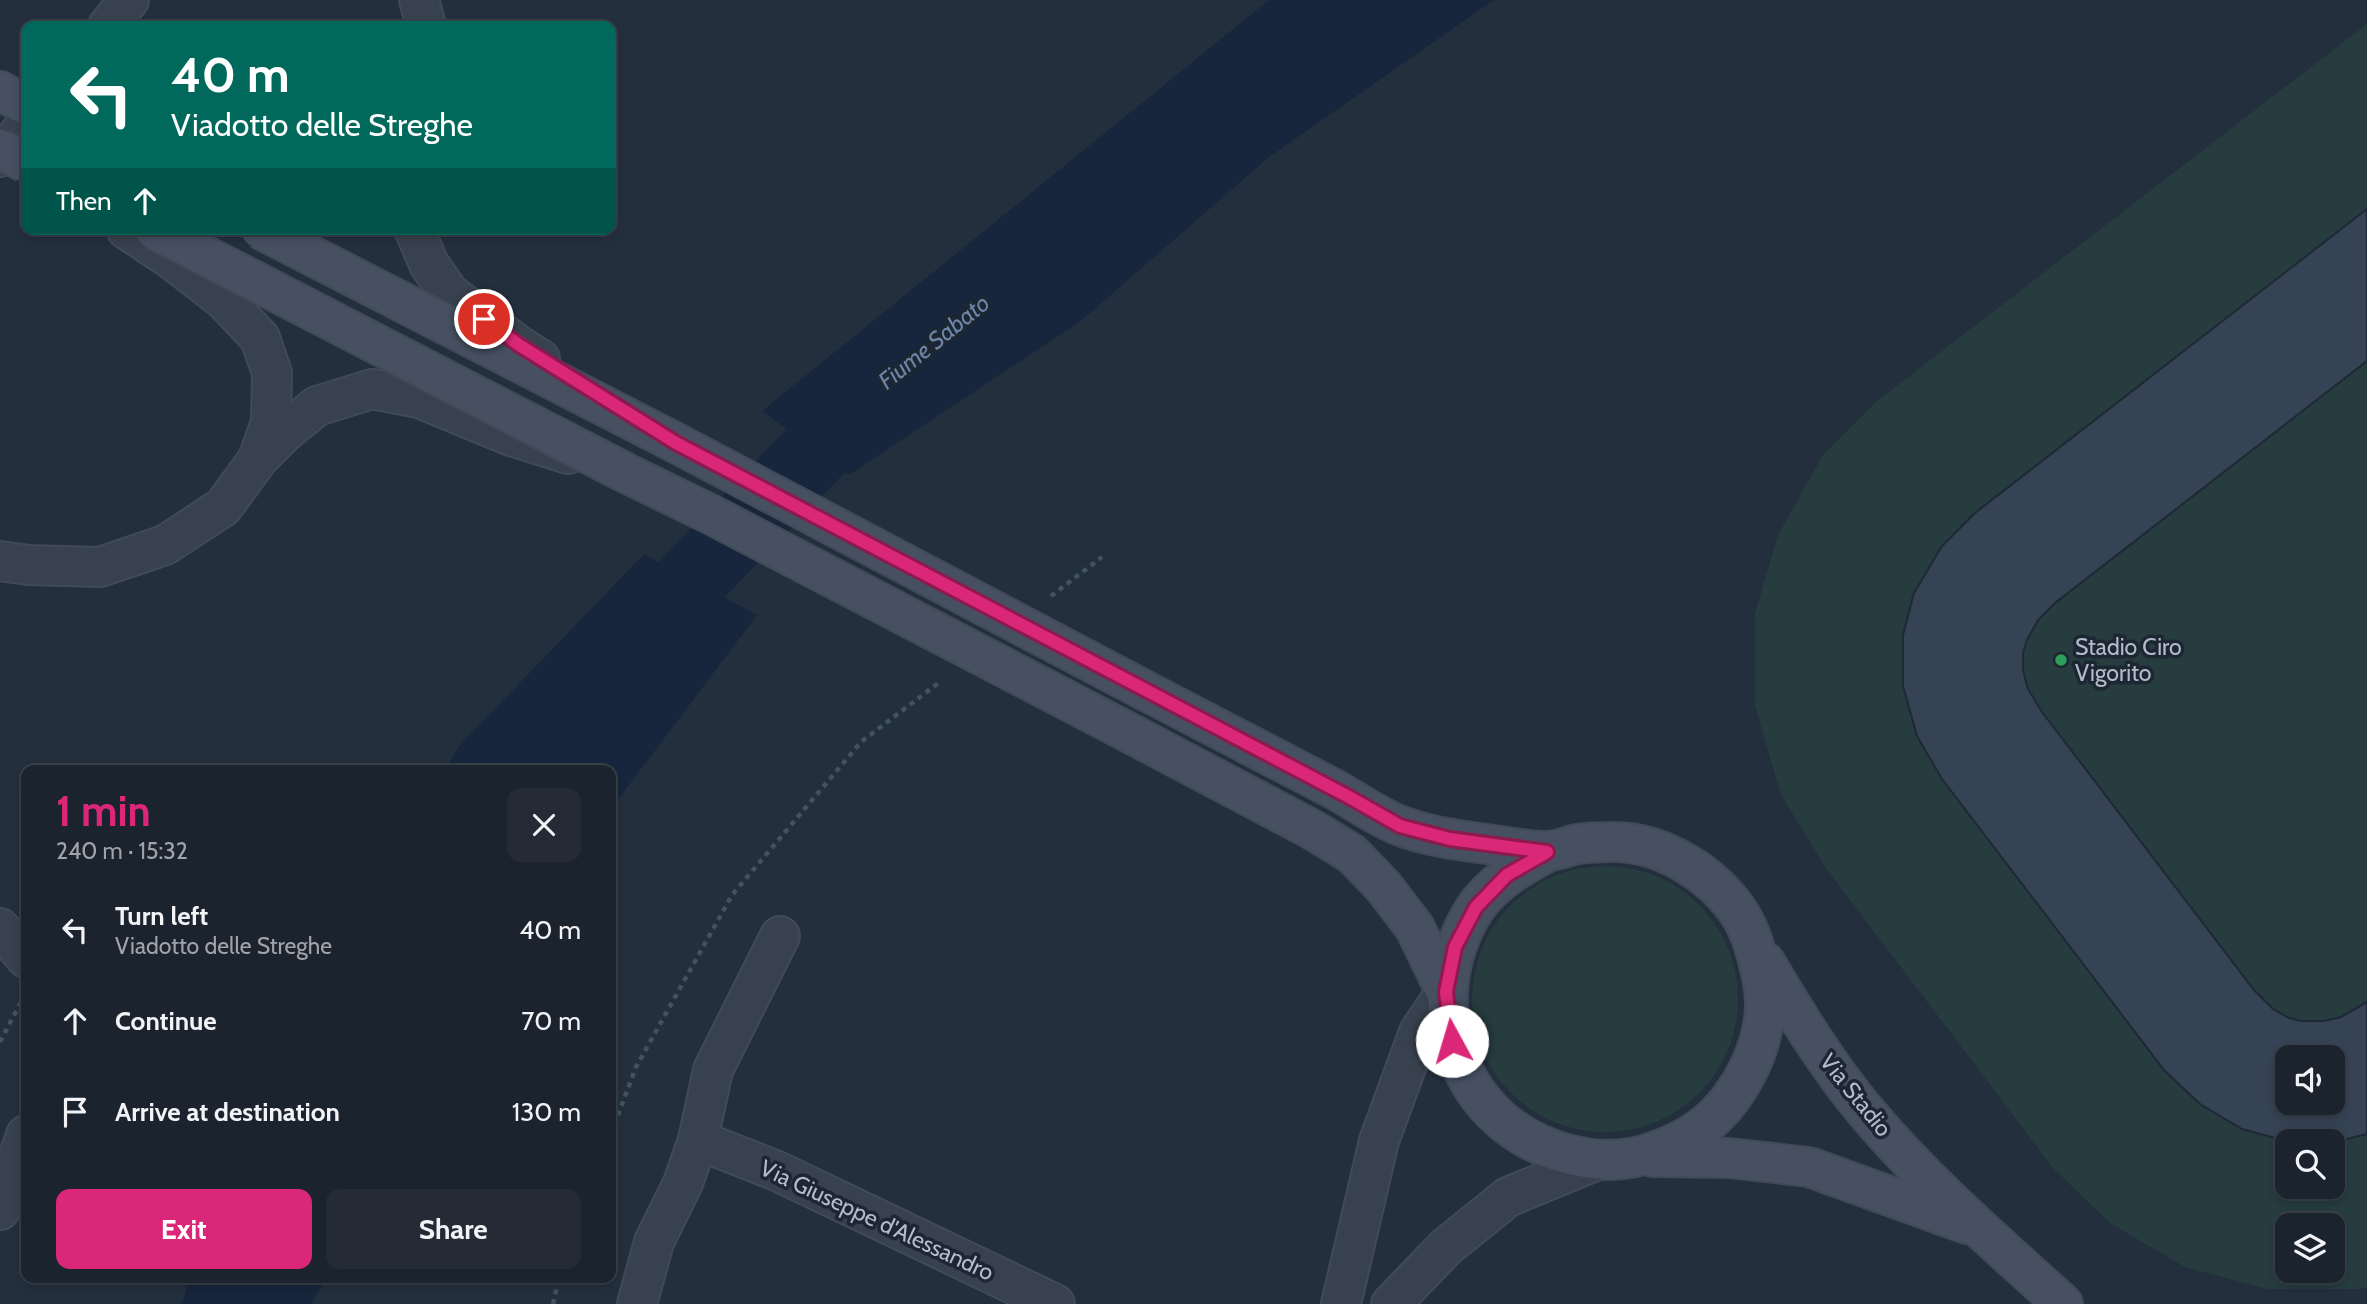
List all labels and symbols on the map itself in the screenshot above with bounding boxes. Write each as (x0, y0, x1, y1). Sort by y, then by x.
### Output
water label: Fiume Sabato (872, 288, 995, 395)
pin (454, 289, 514, 349)
place label: Stadio Ciro Vigorito (2075, 633, 2182, 687)
marker: Stadio Ciro Vigorito (2053, 652, 2069, 668)
position arrow (1415, 1004, 1489, 1078)
street label: Via Stadio (1814, 1048, 1898, 1142)
street label: Via Giuseppe d'Alessandro (756, 1154, 998, 1286)

